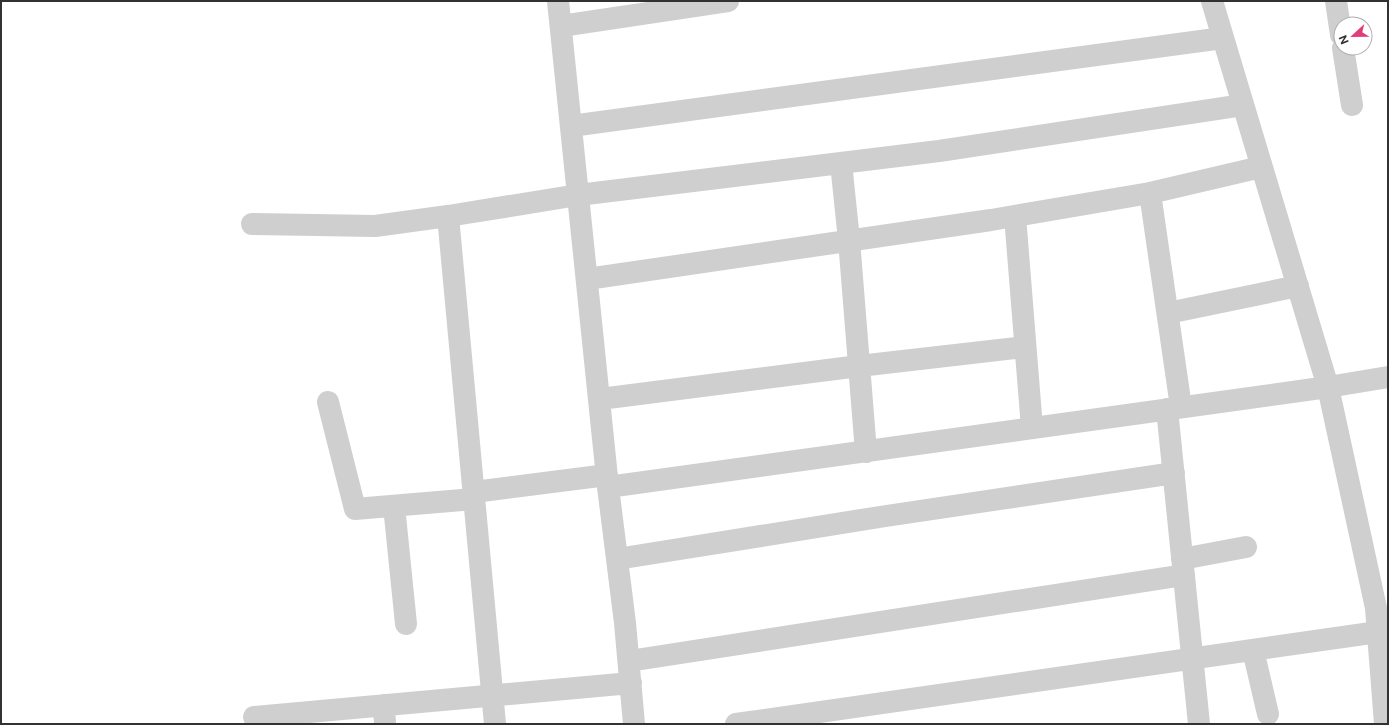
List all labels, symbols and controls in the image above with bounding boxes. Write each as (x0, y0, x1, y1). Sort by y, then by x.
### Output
north arrow (1333, 16, 1373, 56)
text: N (1337, 34, 1351, 46)

